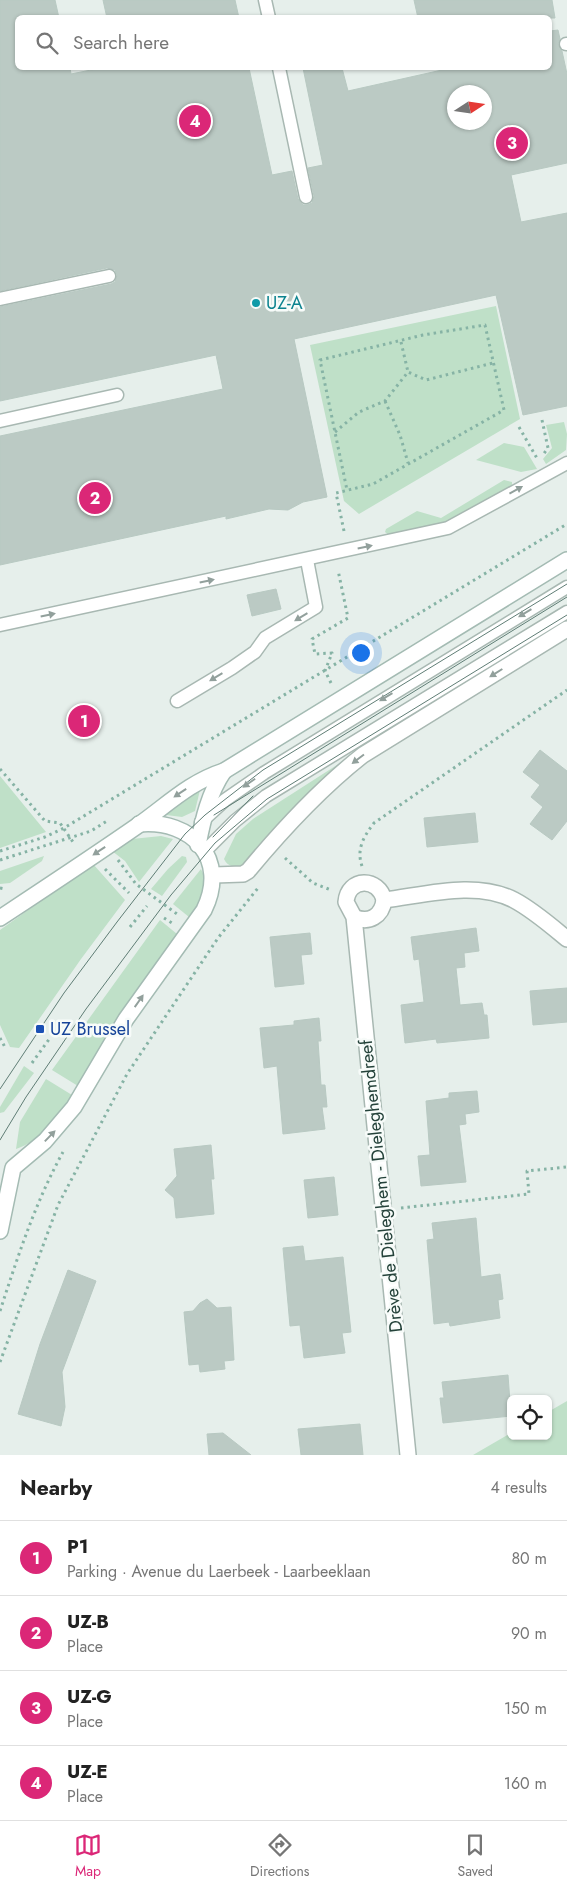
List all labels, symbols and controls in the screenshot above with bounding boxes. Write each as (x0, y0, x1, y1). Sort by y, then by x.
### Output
search box (15, 15, 552, 70)
icon: search (33, 29, 61, 57)
text: Search here (73, 29, 169, 56)
north arrow (447, 85, 492, 130)
pin: 4 (179, 102, 211, 140)
pin: 3 (496, 124, 528, 162)
place label: UZ-A (266, 290, 303, 316)
marker: UZ-A (250, 297, 262, 309)
pin: 2 (79, 479, 111, 517)
one-way arrow (509, 486, 523, 494)
one-way arrow (358, 543, 373, 551)
one-way arrow (199, 577, 214, 585)
one-way arrow (519, 608, 532, 617)
one-way arrow (40, 610, 56, 618)
one-way arrow (294, 612, 307, 621)
your location (348, 640, 374, 666)
one-way arrow (489, 668, 502, 677)
one-way arrow (210, 673, 223, 682)
one-way arrow (380, 692, 393, 701)
pin: 1 (68, 702, 100, 740)
one-way arrow (352, 754, 365, 765)
one-way arrow (242, 778, 256, 788)
one-way arrow (174, 788, 187, 797)
one-way arrow (92, 846, 106, 856)
one-way arrow (134, 994, 144, 1008)
place label: UZ Brussel (50, 1016, 130, 1042)
marker: UZ Brussel (34, 1023, 46, 1035)
street label: Drève de Dieleghem - Dieleghemdreef (353, 1037, 409, 1334)
one-way arrow (44, 1130, 56, 1142)
map controls (507, 1395, 552, 1440)
button: locate (507, 1395, 552, 1440)
text: Nearby (20, 1473, 92, 1503)
text: 4 results (491, 1476, 547, 1499)
text: P1 (67, 1533, 89, 1560)
text: 1 (32, 1547, 40, 1570)
text: 80 m (511, 1547, 547, 1570)
text: Parking · Avenue du Laerbeek - Laarbeeklaan (67, 1560, 371, 1583)
text: UZ-B (67, 1608, 109, 1635)
text: 2 (31, 1622, 41, 1645)
text: 90 m (511, 1622, 547, 1645)
text: Place (67, 1635, 103, 1658)
text: UZ-G (67, 1683, 112, 1710)
text: 3 (31, 1697, 41, 1720)
text: 150 m (504, 1697, 547, 1720)
text: Place (67, 1710, 103, 1733)
text: UZ-E (67, 1758, 108, 1785)
text: 4 (30, 1772, 42, 1795)
text: 160 m (504, 1772, 547, 1795)
text: Place (67, 1785, 103, 1808)
tab: Map (74, 1831, 102, 1881)
tab: Directions (250, 1831, 309, 1881)
tab: Saved (457, 1831, 493, 1881)

